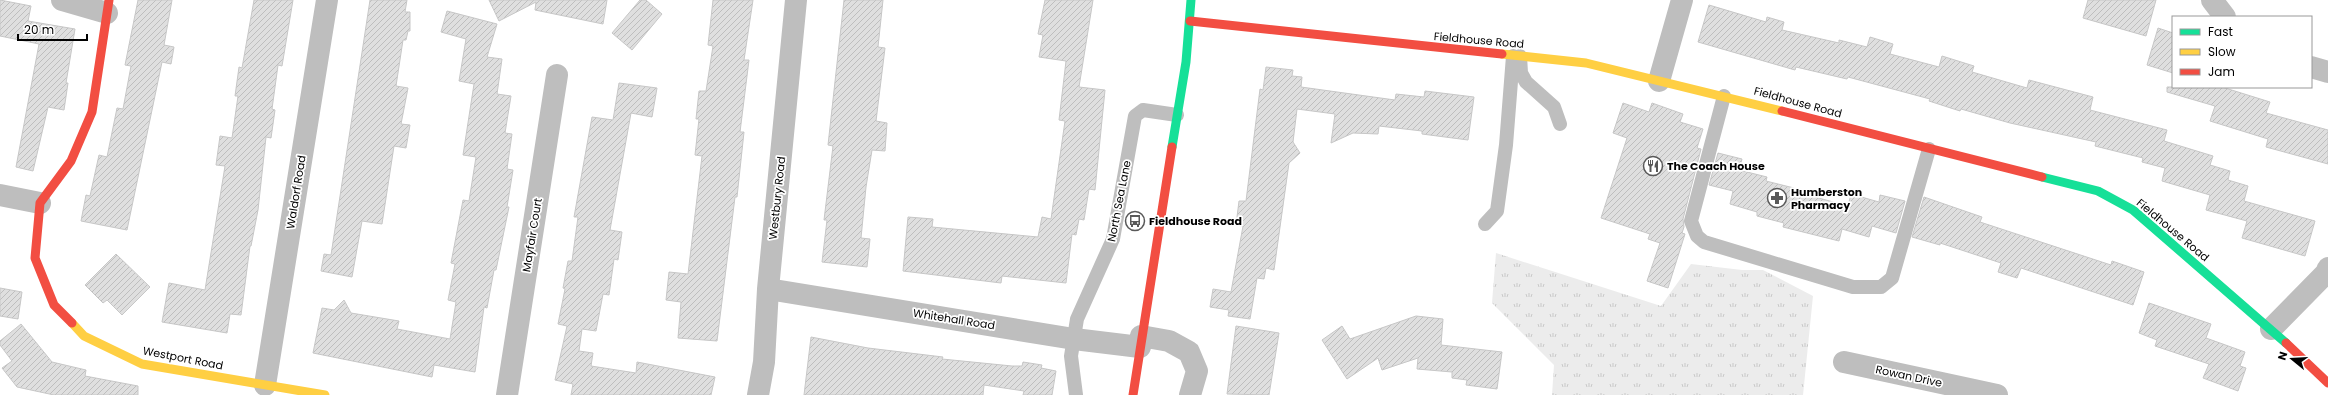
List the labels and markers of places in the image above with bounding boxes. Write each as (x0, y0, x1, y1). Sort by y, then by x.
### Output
restaurant icon: The Coach House (1642, 155, 1664, 177)
place label: The Coach House (1667, 158, 1765, 174)
place label: Humberston Pharmacy (1791, 184, 1862, 213)
pharmacy icon: Humberston Pharmacy (1766, 187, 1788, 209)
bus stop icon: Fieldhouse Road (1124, 210, 1146, 232)
place label: Fieldhouse Road (1149, 213, 1242, 229)

